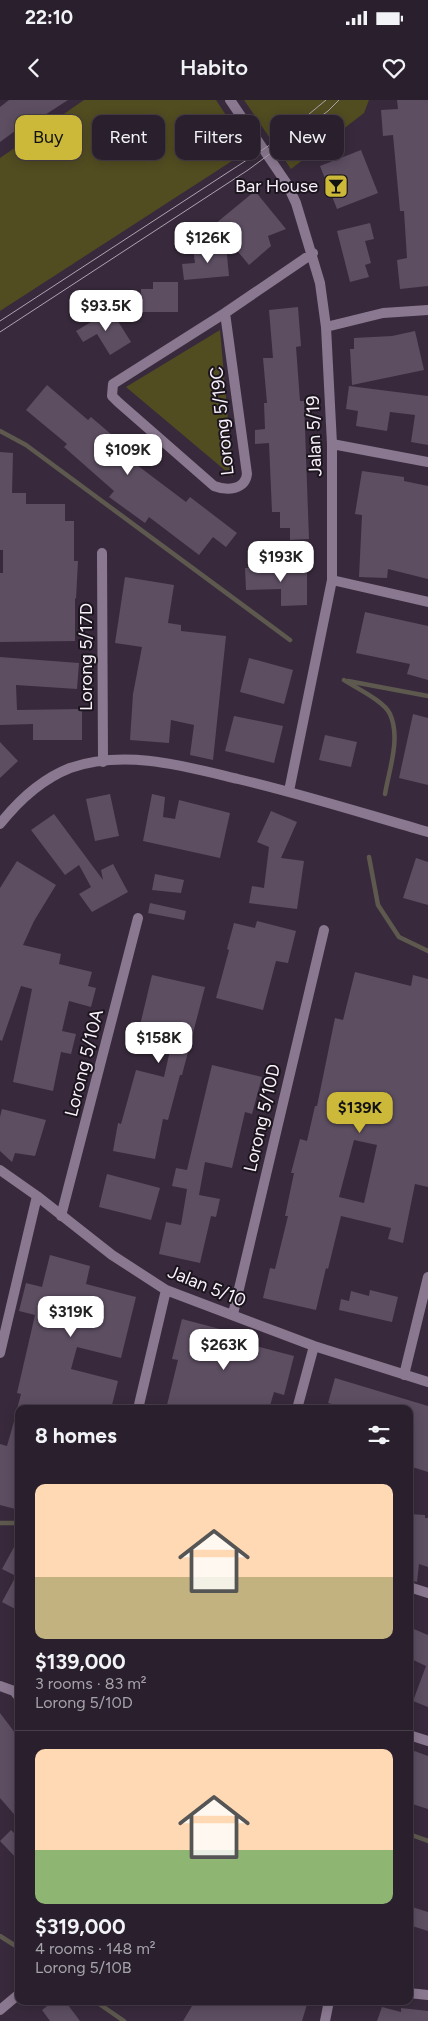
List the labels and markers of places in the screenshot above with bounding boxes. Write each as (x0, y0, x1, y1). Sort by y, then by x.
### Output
bar icon: Bar House (323, 173, 349, 199)
place label: Bar House (235, 175, 318, 197)
pin: $126K (173, 221, 243, 264)
pin: $93.5K (65, 290, 147, 332)
pin: $109K (93, 434, 163, 476)
pin: $193K (246, 540, 316, 583)
pin: $158K (124, 1022, 194, 1064)
pin: $139K (325, 1092, 395, 1134)
pin: $319K (36, 1296, 106, 1338)
pin: $263K (189, 1328, 259, 1371)

